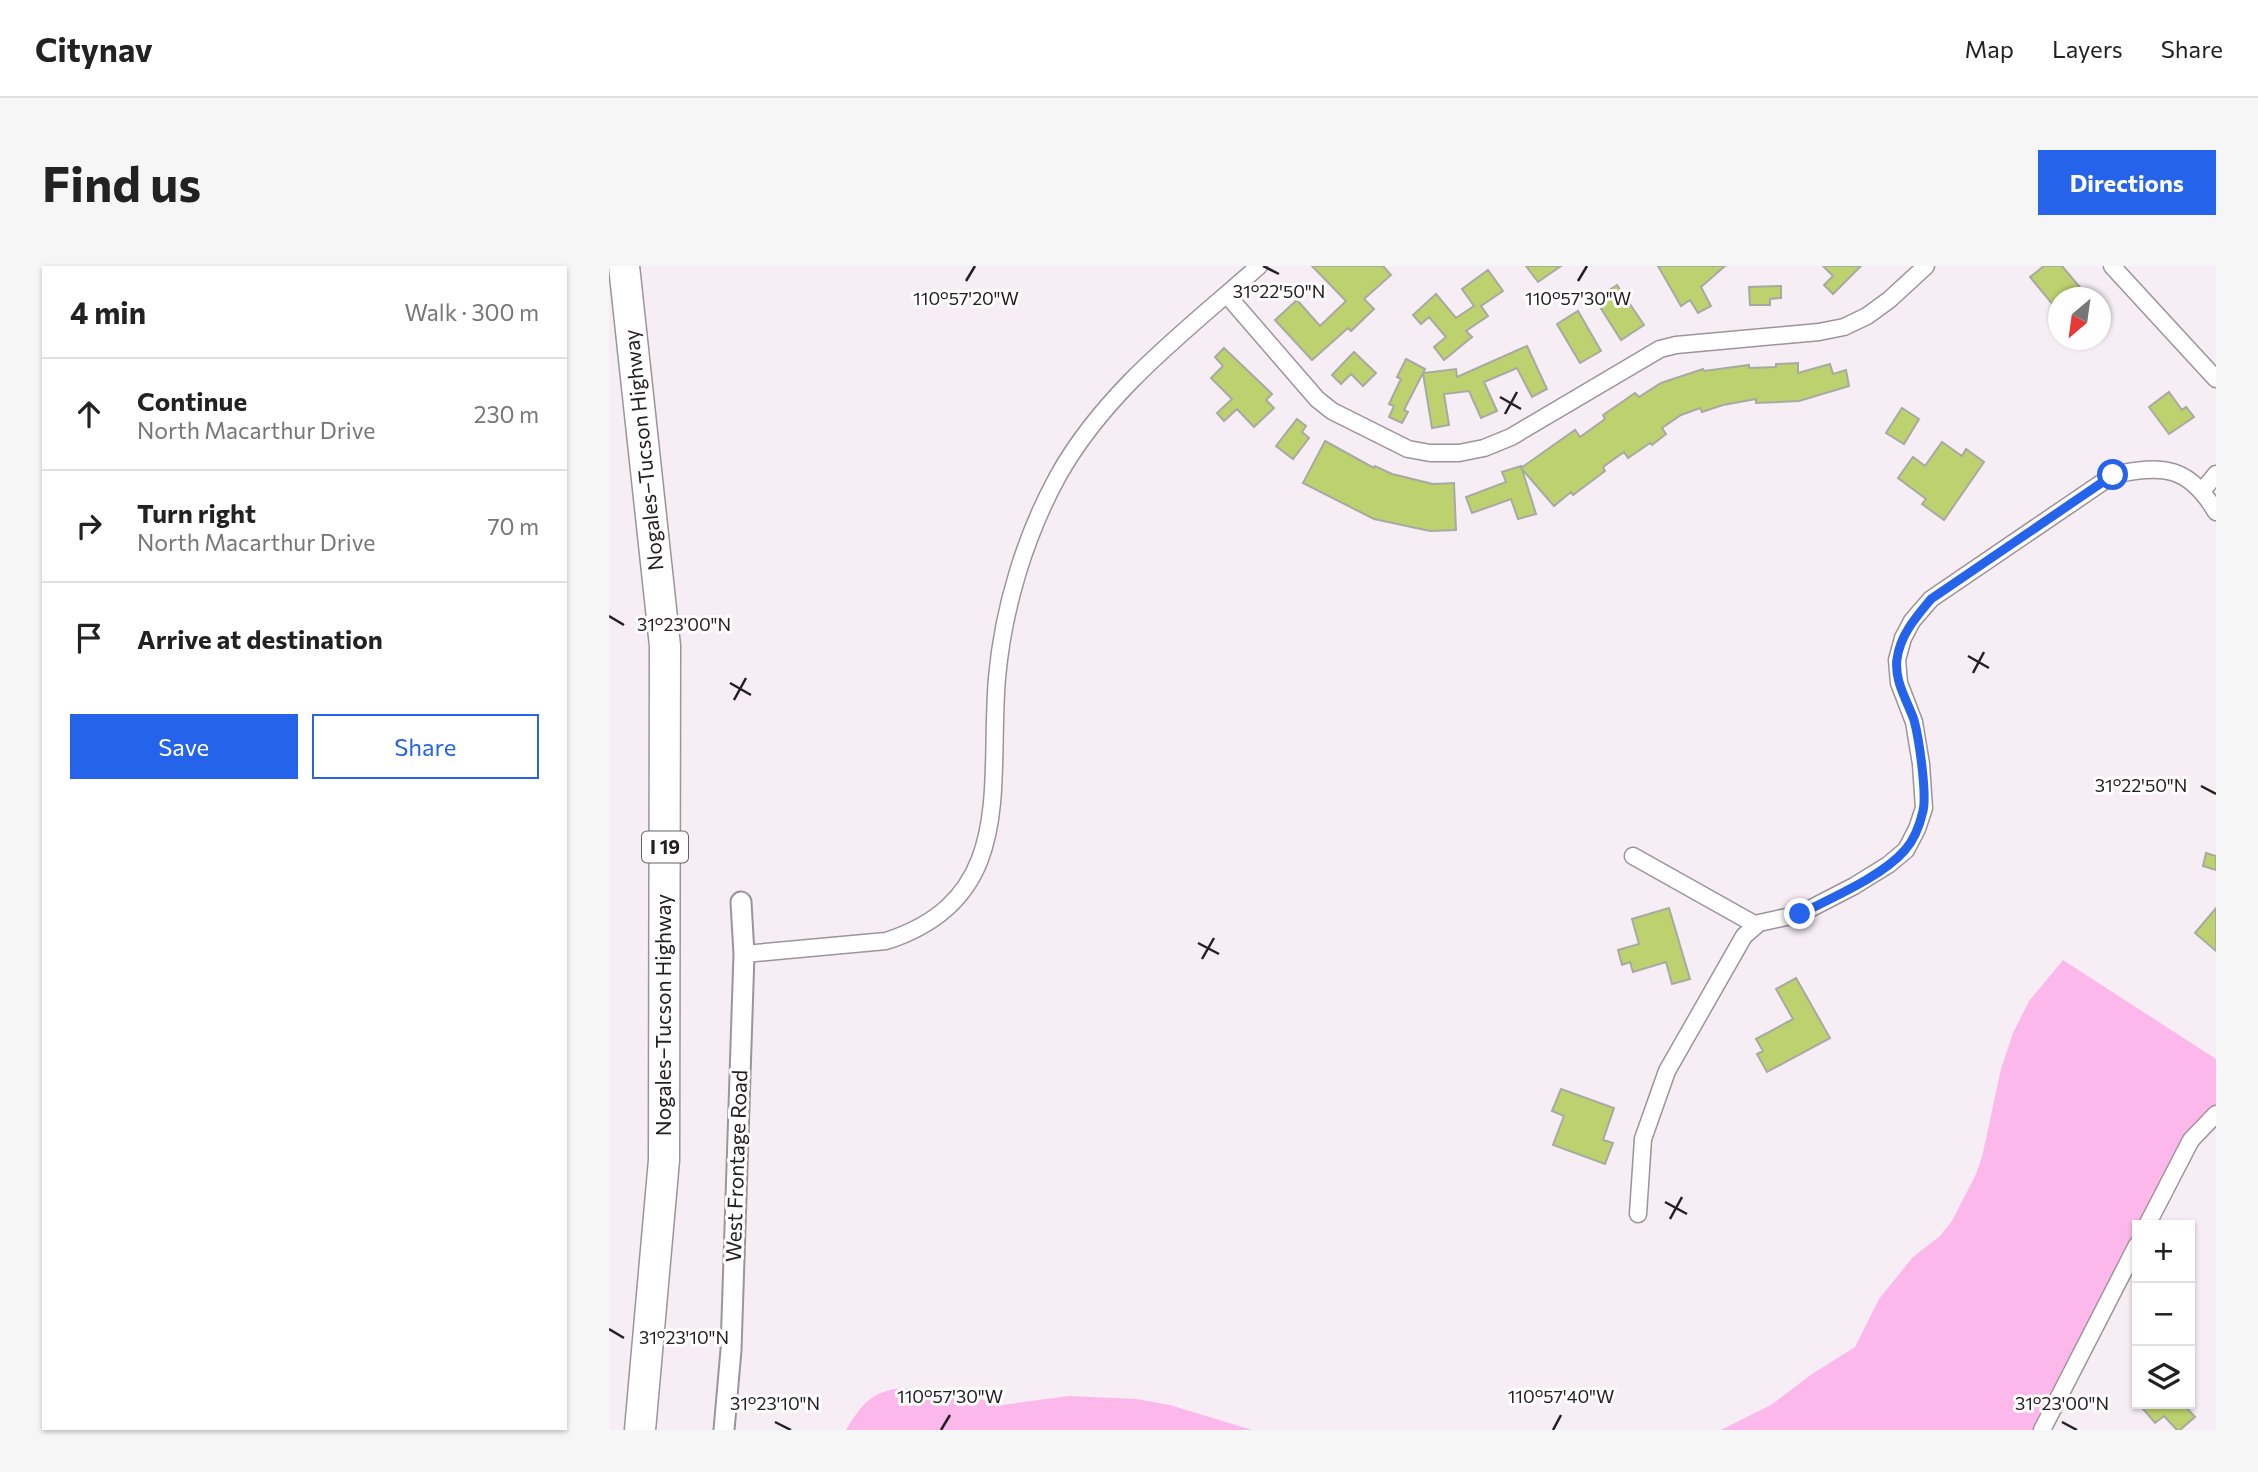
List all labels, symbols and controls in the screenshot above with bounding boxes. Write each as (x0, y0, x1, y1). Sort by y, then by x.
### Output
text: Citynav (35, 28, 153, 69)
text: Map (1965, 34, 2014, 63)
text: Layers (2052, 34, 2123, 63)
text: Share (2161, 34, 2223, 63)
button: Directions (2038, 150, 2216, 215)
text: Find us (42, 152, 201, 212)
text: 31°22'50"N (1233, 280, 1325, 302)
text: 110°57'20"W (913, 287, 1019, 309)
text: 110°57'30"W (1525, 287, 1631, 309)
north arrow (2048, 287, 2111, 350)
text: 4 min (70, 293, 146, 330)
text: Walk · 300 m (405, 298, 539, 326)
street label: Nogales–Tucson Highway (617, 328, 668, 572)
text: Continue (137, 385, 247, 416)
icon: ahead (70, 395, 108, 433)
text: 230 m (474, 400, 539, 428)
text: North Macarthur Drive (137, 416, 375, 444)
route start (2097, 459, 2128, 490)
text: Turn right (137, 497, 256, 528)
icon: right (70, 507, 108, 545)
text: 70 m (487, 512, 539, 540)
text: North Macarthur Drive (137, 528, 375, 556)
text: 31°23'00"N (637, 613, 731, 635)
icon: arrive (70, 619, 108, 657)
text: Arrive at destination (137, 623, 383, 654)
button: Save (70, 714, 298, 779)
button: Share (312, 714, 539, 779)
text: 31°22'50"N (2095, 774, 2187, 796)
road number: I 19 (642, 832, 688, 862)
street label: Nogales–Tucson Highway (650, 894, 675, 1136)
route end (1784, 898, 1815, 929)
street label: West Frontage Road (720, 1069, 751, 1263)
map controls (2132, 1220, 2195, 1409)
button: + (2132, 1220, 2195, 1283)
button: − (2132, 1283, 2195, 1346)
text: 31°23'10"N (639, 1326, 729, 1348)
button: layers (2132, 1346, 2195, 1409)
text: 110°57'30"W (897, 1385, 1003, 1407)
text: 110°57'40"W (1508, 1385, 1614, 1407)
text: 31°23'10"N (730, 1392, 820, 1414)
text: 31°23'00"N (2015, 1392, 2109, 1414)

